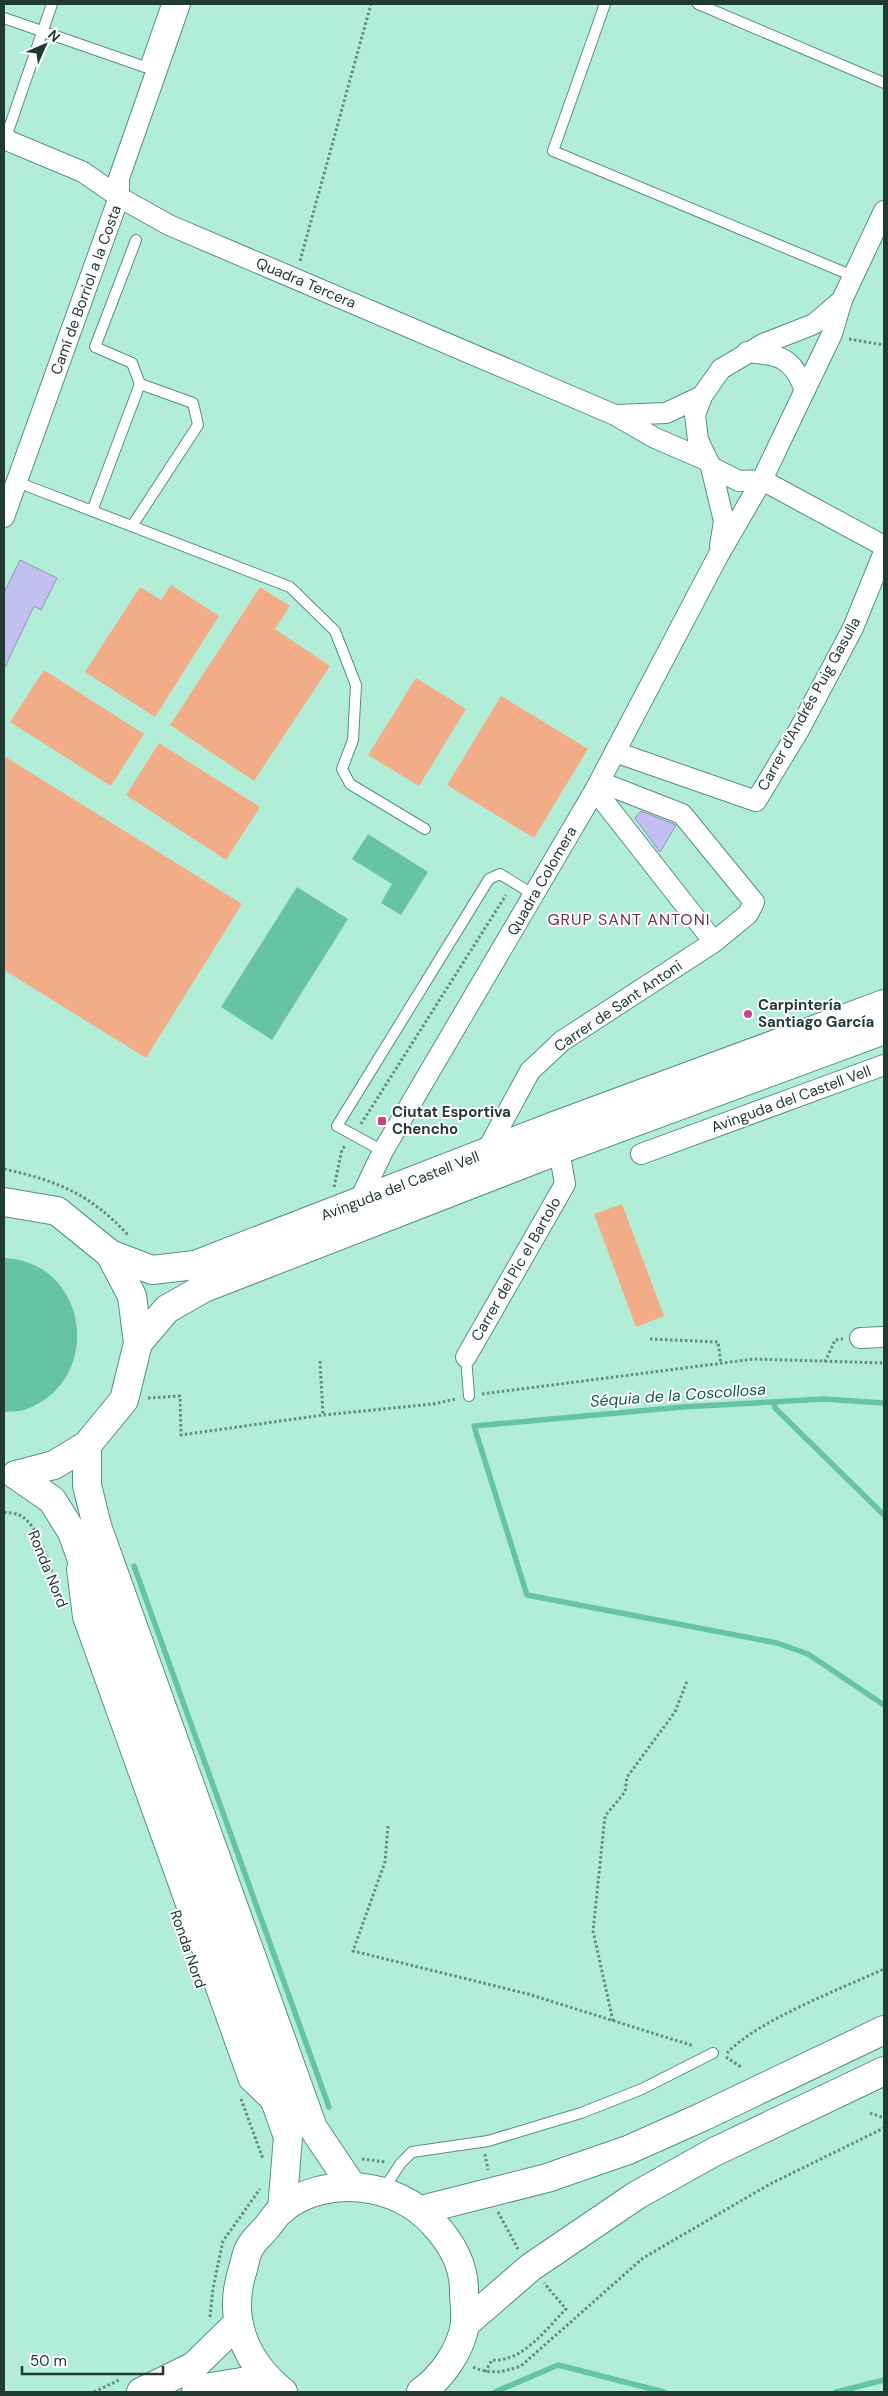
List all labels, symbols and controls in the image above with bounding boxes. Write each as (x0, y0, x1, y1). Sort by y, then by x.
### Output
north arrow (20, 20, 70, 70)
text: N (44, 26, 64, 46)
street label: Camí de Borriol a la Costa (46, 203, 126, 377)
street label: Quadra Tercera (253, 253, 359, 313)
street label: Carrer d'Andrés Puig Gasulla (753, 614, 865, 794)
street label: Quadra Colomera (503, 823, 581, 939)
district label: GRUP SANT ANTONI (547, 909, 711, 930)
street label: Carrer de Sant Antoni (550, 956, 686, 1056)
place label: Carpintería Santiago García (758, 995, 874, 1032)
marker: Carpintería Santiago García (742, 1008, 754, 1020)
street label: Avinguda del Castell Vell (708, 1061, 874, 1137)
place label: Ciutat Esportiva Chencho (392, 1102, 511, 1139)
marker: Ciutat Esportiva Chencho (376, 1115, 388, 1127)
street label: Avinguda del Castell Vell (318, 1146, 482, 1226)
street label: Carrer del Pic el Bartolo (467, 1193, 566, 1345)
water label: Séquia de la Coscollosa (589, 1378, 767, 1412)
street label: Ronda Nord (23, 1527, 73, 1611)
street label: Ronda Nord (165, 1907, 211, 1991)
scale bar (22, 2344, 164, 2376)
text: 50 m (30, 2351, 67, 2371)

